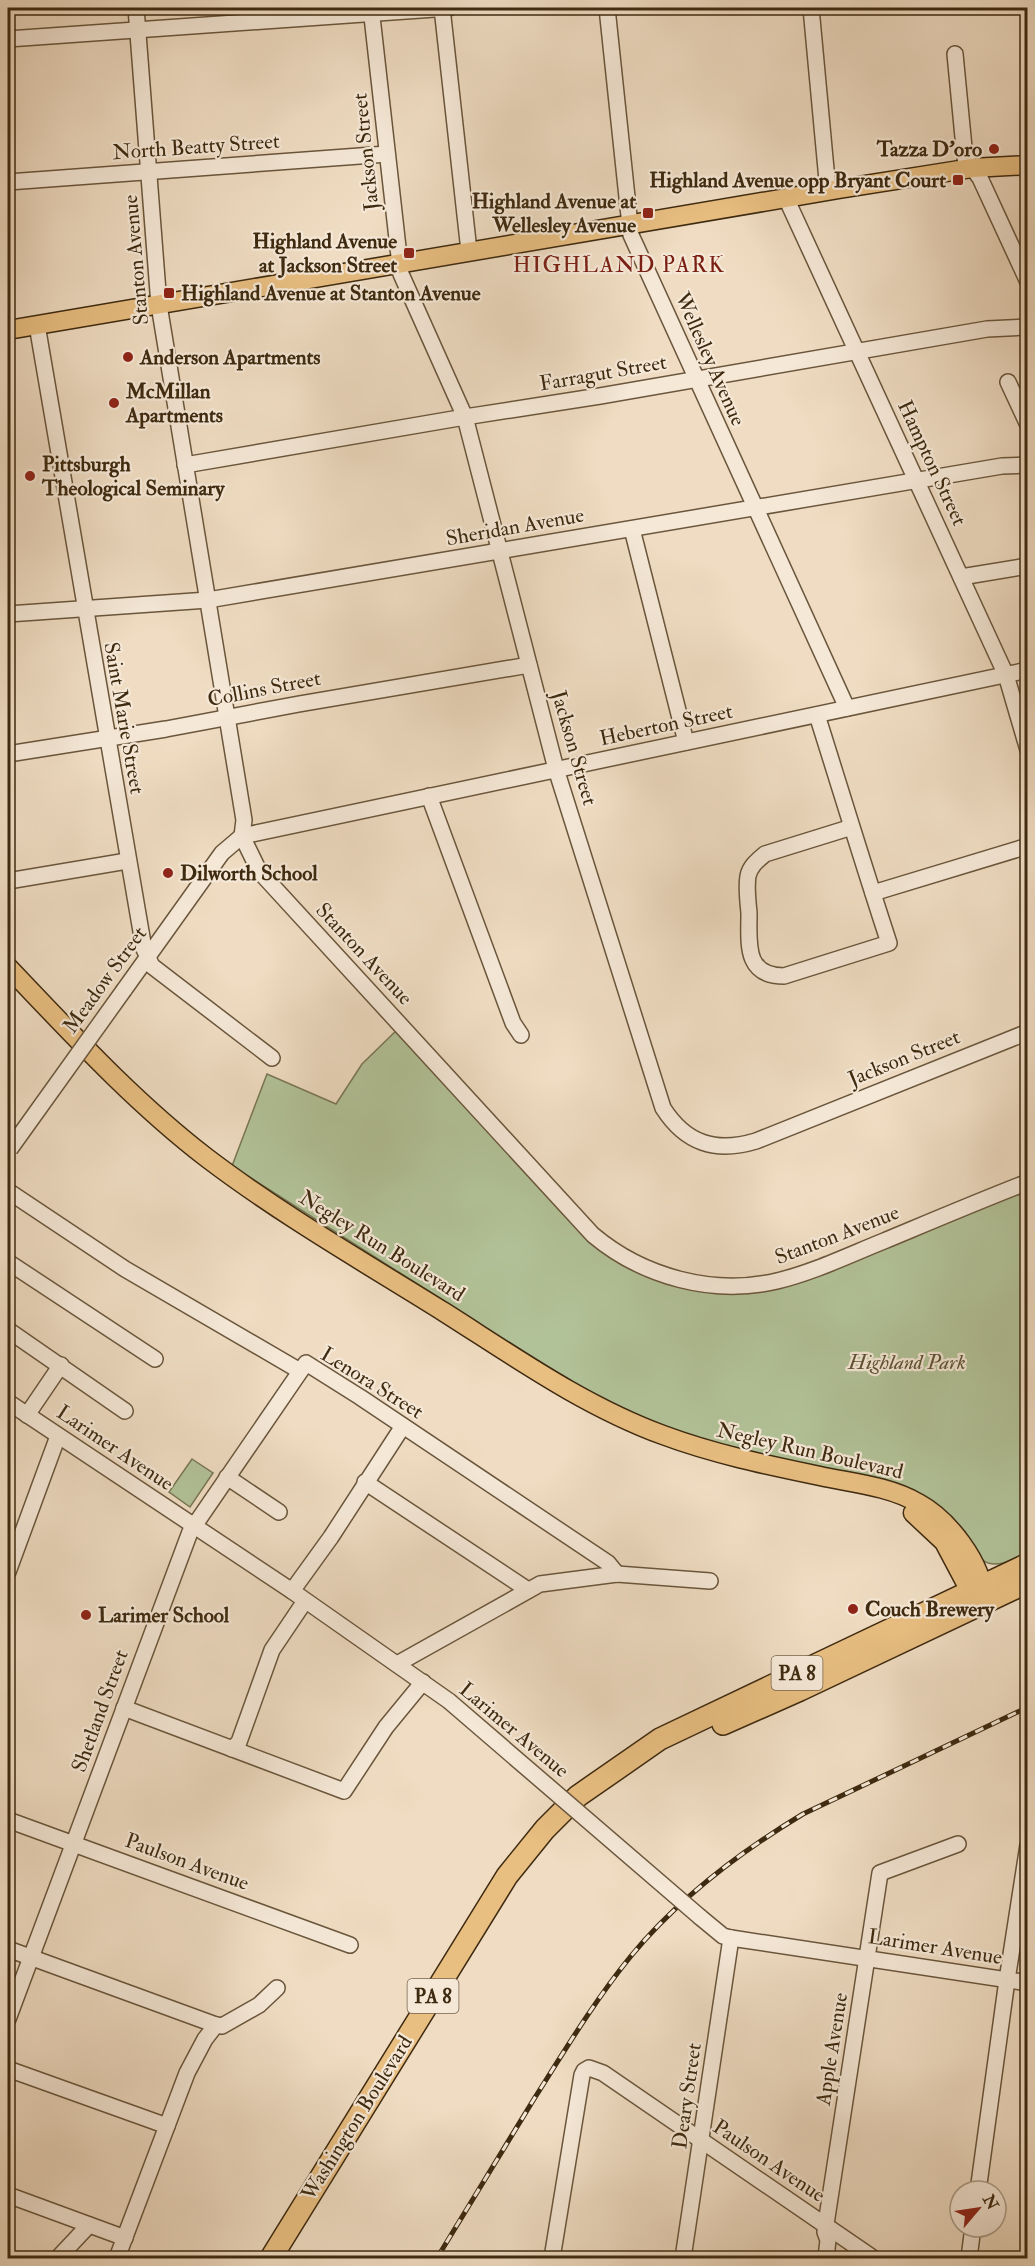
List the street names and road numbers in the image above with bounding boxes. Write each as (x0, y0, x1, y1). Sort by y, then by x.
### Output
street label: Jackson Street (346, 92, 386, 213)
street label: North Beatty Street (111, 128, 281, 166)
street label: Stanton Avenue (117, 193, 155, 326)
street label: Wellesley Avenue (668, 287, 752, 430)
street label: Farragut Street (537, 349, 669, 397)
street label: Hampton Street (891, 396, 973, 530)
street label: Sheridan Avenue (444, 502, 586, 552)
street label: Saint Marie Street (97, 640, 151, 796)
street label: Collins Street (205, 665, 323, 713)
street label: Jackson Street (544, 687, 603, 809)
street label: Heberton Street (597, 698, 735, 752)
street label: Stanton Avenue (310, 897, 419, 1011)
street label: Meadow Street (57, 921, 153, 1039)
street label: Jackson Street (843, 1023, 964, 1093)
street label: Negley Run Boulevard (294, 1184, 471, 1308)
street label: Stanton Avenue (771, 1199, 903, 1271)
street label: Lenora Street (316, 1341, 429, 1425)
street label: Larimer Avenue (51, 1399, 179, 1497)
street label: Negley Run Boulevard (714, 1416, 907, 1486)
street label: Shetland Street (65, 1646, 135, 1776)
road number: PA 8 (772, 1656, 822, 1690)
street label: Larimer Avenue (453, 1676, 575, 1784)
street label: Paulson Avenue (121, 1827, 253, 1897)
street label: Larimer Avenue (866, 1923, 1004, 1971)
road number: PA 8 (408, 1979, 458, 2013)
street label: Apple Avenue (810, 1991, 854, 2108)
street label: Washington Boulevard (295, 2030, 419, 2206)
street label: Deary Street (666, 2041, 708, 2151)
street label: Paulson Avenue (708, 2113, 831, 2209)

